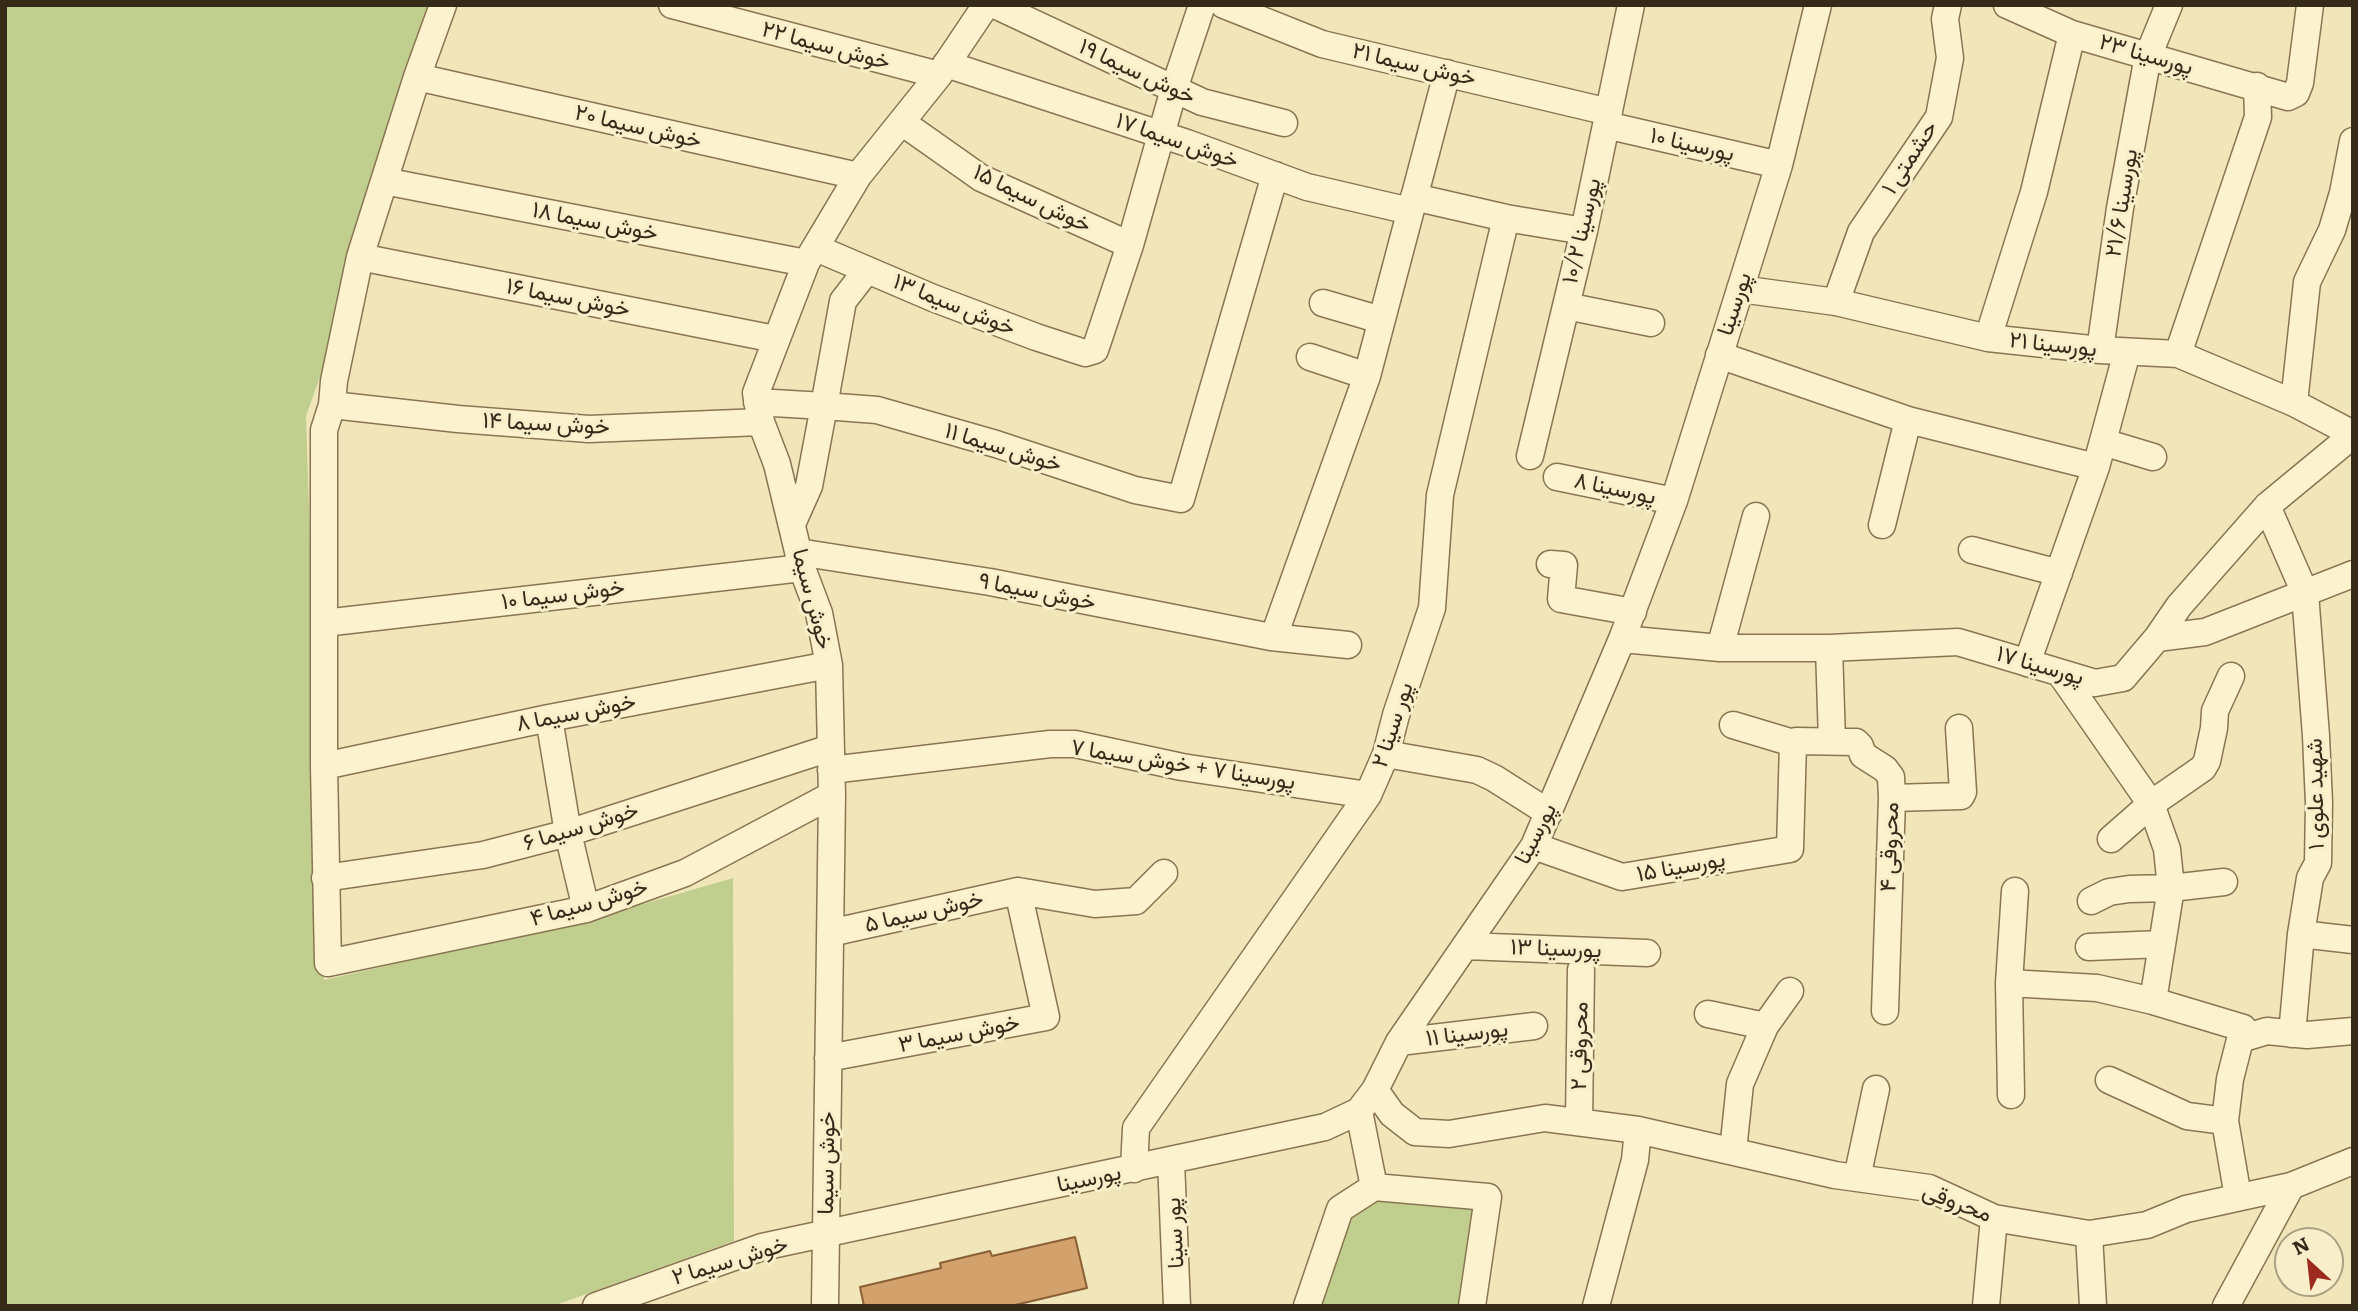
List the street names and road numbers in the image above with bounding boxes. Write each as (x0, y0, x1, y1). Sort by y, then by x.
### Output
street label: خوش سیما ۲۲ (759, 16, 893, 76)
street label: پورسینا ۲۳ (2096, 28, 2196, 82)
street label: خوش سیما ۱۹ (1074, 33, 1200, 111)
street label: خوش سیما ۲۱ (1349, 37, 1479, 93)
street label: خوش سیما ۲۰ (572, 99, 704, 155)
street label: خوش سیما ۱۷ (1112, 107, 1242, 175)
street label: حشمتی ۱ (1876, 116, 1944, 200)
street label: پورسینا ۱۰ (1647, 122, 1737, 168)
street label: پورسینا ۲۱/۶ (2100, 147, 2144, 259)
street label: خوش سیما ۱۵ (968, 159, 1096, 239)
street label: پورسینا ۱۰/۲ (1556, 175, 1608, 287)
street label: خوش سیما ۱۸ (530, 196, 660, 248)
street label: خوش سیما ۱۳ (889, 268, 1019, 342)
street label: پورسینا (1712, 269, 1758, 339)
street label: خوش سیما ۱۶ (504, 272, 632, 324)
street label: پورسینا ۲۱ (2008, 327, 2098, 363)
street label: خوش سیما ۱۴ (482, 407, 610, 441)
street label: خوش سیما ۱۱ (941, 417, 1065, 479)
street label: پورسینا ۸ (1571, 467, 1659, 511)
street label: خوش سیما (785, 546, 839, 652)
street label: خوش سیما ۹ (976, 567, 1098, 617)
street label: خوش سیما ۱۰ (500, 574, 626, 616)
street label: پورسینا ۱۷ (1993, 640, 2087, 692)
street label: پور سینا ۲ (1366, 679, 1420, 771)
street label: خوش سیما ۸ (514, 688, 638, 738)
street label: پورسینا ۷ + خوش سیما ۷ (1069, 734, 1297, 796)
street label: شهید علوی ۱ (2301, 738, 2331, 850)
street label: خوش سیما ۶ (520, 796, 642, 858)
street label: پورسینا (1509, 799, 1563, 869)
street label: محروقی ۴ (1875, 802, 1905, 892)
street label: پورسینا ۱۵ (1634, 846, 1728, 888)
street label: خوش سیما ۴ (527, 873, 651, 933)
street label: خوش سیما ۵ (862, 885, 986, 939)
street label: پورسینا ۱۳ (1510, 934, 1602, 964)
street label: محروقی ۲ (1565, 1001, 1595, 1091)
street label: خوش سیما ۳ (896, 1009, 1022, 1059)
street label: پورسینا ۱۱ (1424, 1015, 1510, 1053)
street label: خوش سیما (812, 1111, 842, 1215)
street label: پورسینا (1054, 1159, 1124, 1199)
street label: محروقی (1918, 1177, 1996, 1229)
street label: پور سینا (1159, 1197, 1191, 1269)
street label: خوش سیما ۲ (669, 1230, 791, 1292)

